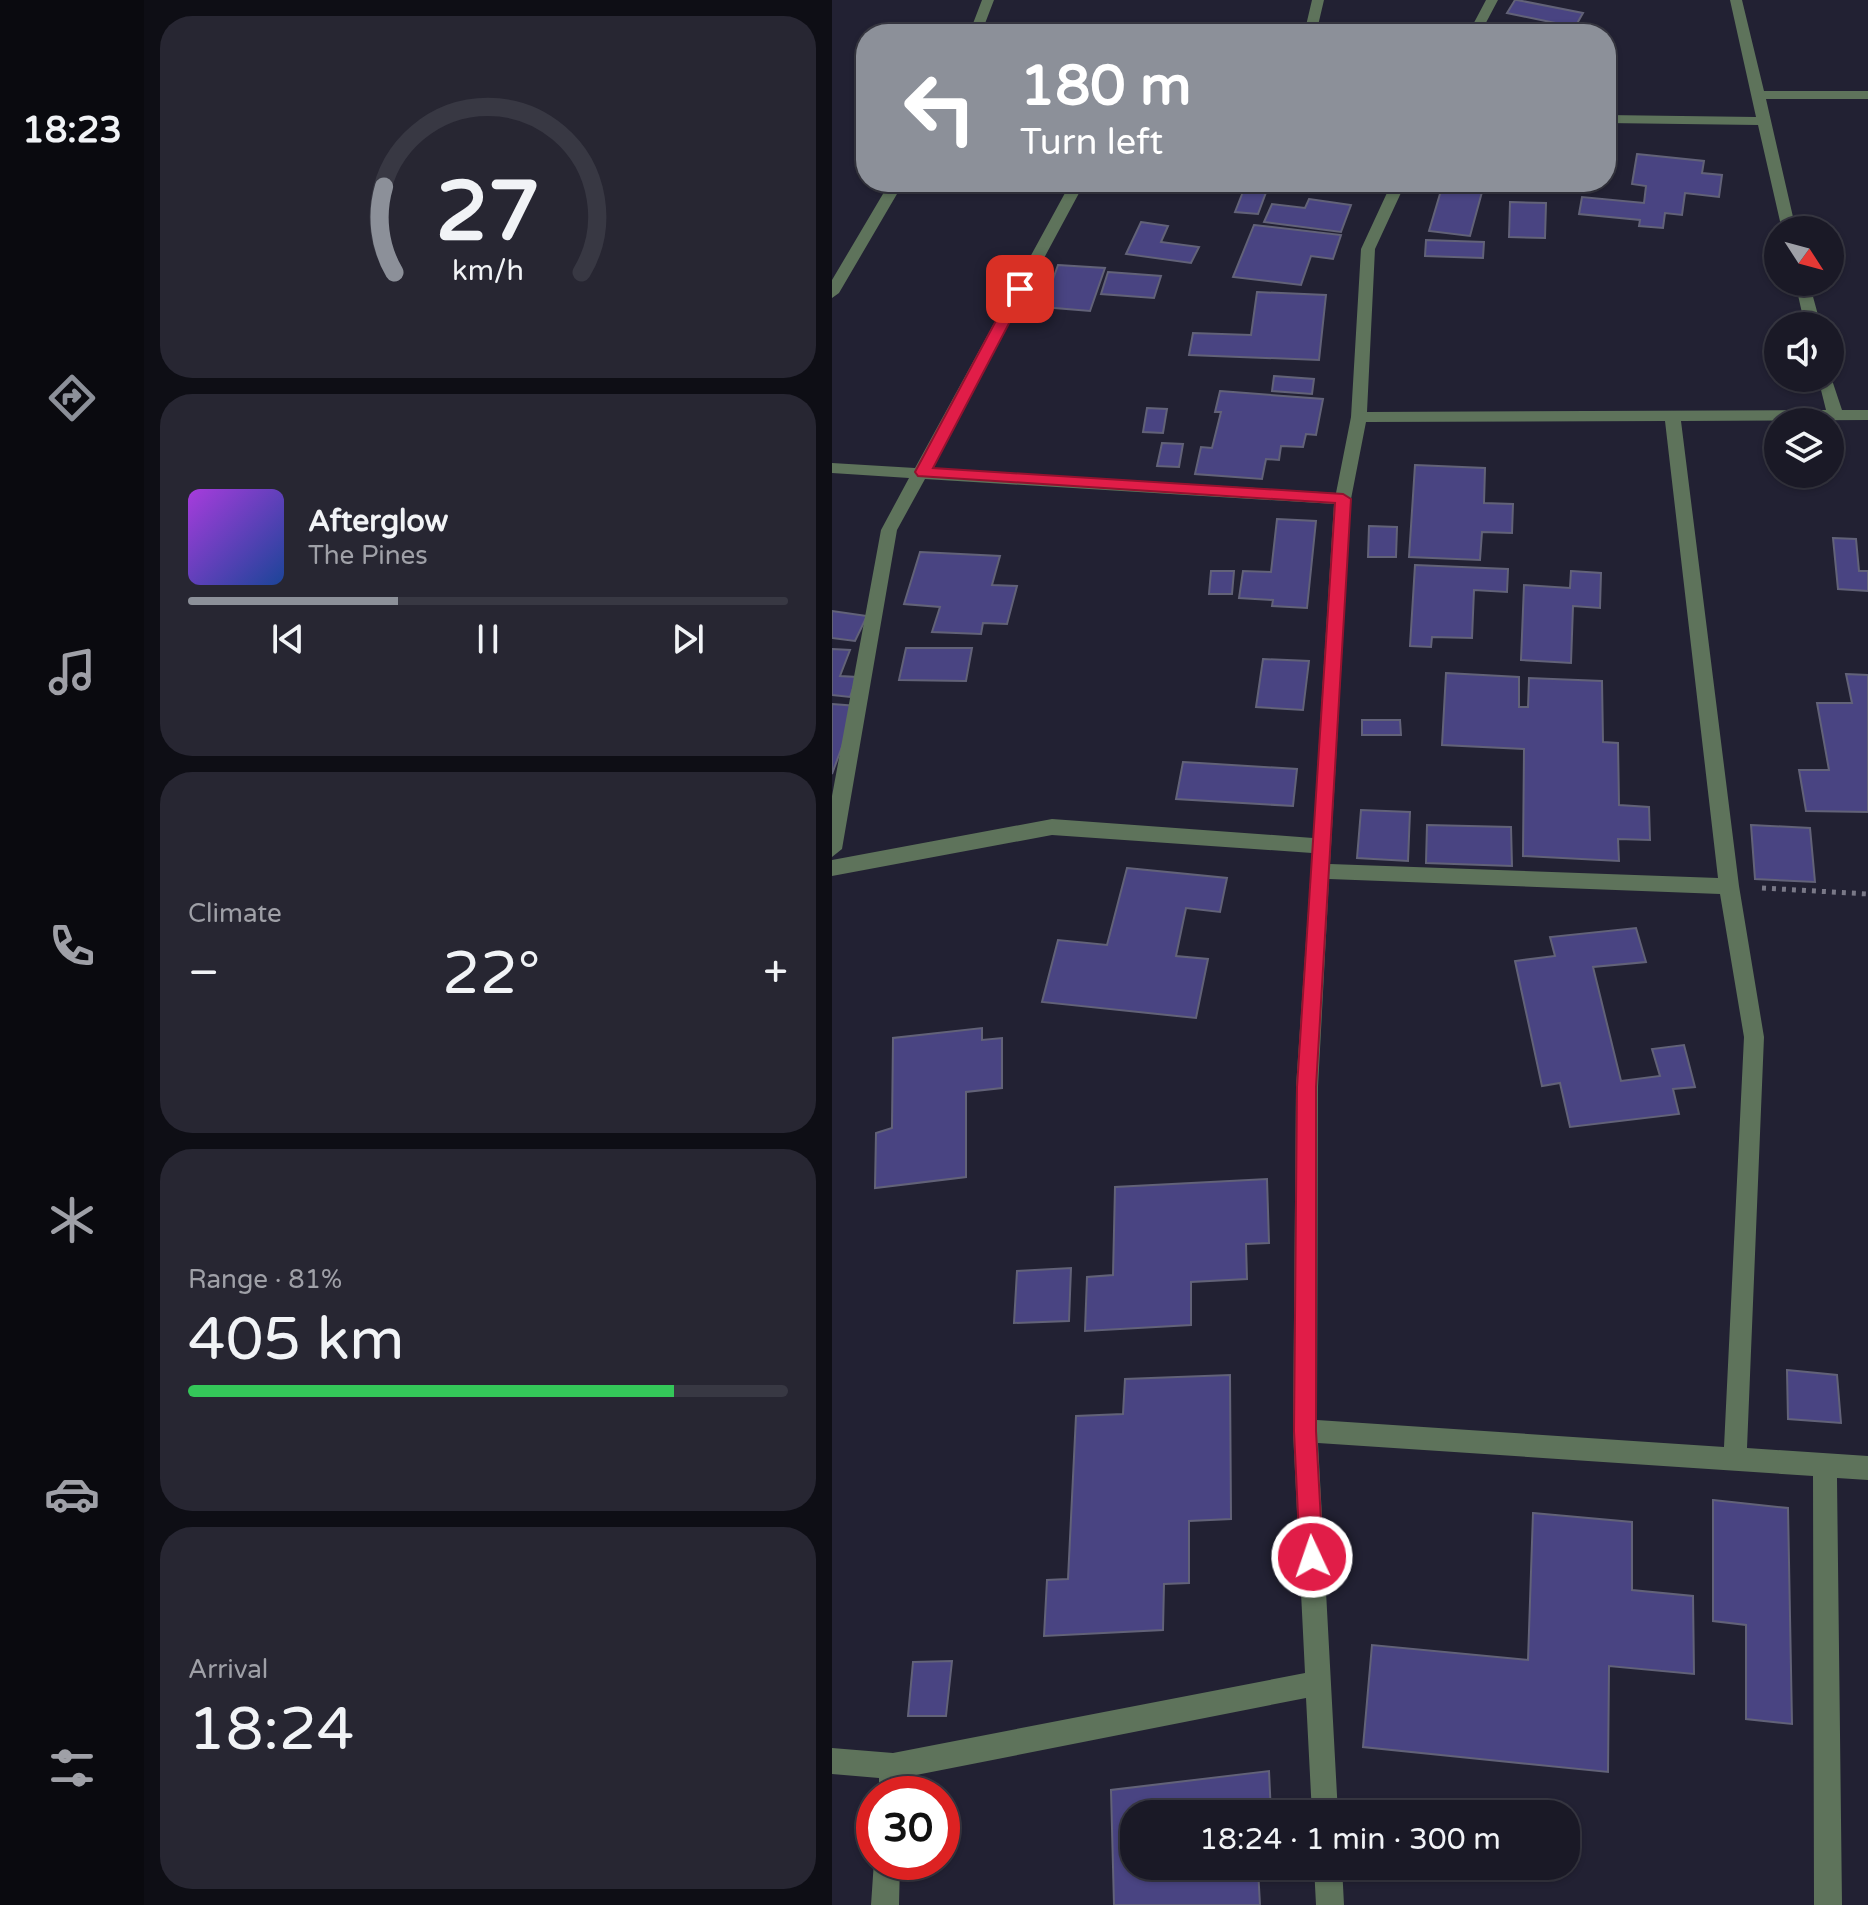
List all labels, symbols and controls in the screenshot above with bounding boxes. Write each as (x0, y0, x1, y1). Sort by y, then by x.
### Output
text: 180 m (1020, 53, 1191, 120)
icon: left (888, 56, 992, 160)
text: 18:23 (22, 109, 122, 152)
text: Turn left (1020, 121, 1163, 164)
text: 27 (436, 162, 540, 262)
north arrow (1764, 216, 1844, 296)
map controls (1764, 216, 1844, 488)
text: km/h (452, 254, 524, 288)
pin (986, 255, 1054, 323)
icon: arrive (998, 267, 1042, 311)
button: sound (1764, 312, 1844, 392)
icon: directions (44, 370, 100, 426)
button: layers (1764, 408, 1844, 488)
text: Afterglow (308, 503, 448, 540)
text: The Pines (308, 540, 428, 571)
icon: previous (266, 617, 310, 661)
icon: pause (466, 617, 510, 661)
icon: next (666, 617, 710, 661)
icon: music (44, 644, 100, 700)
text: Climate (188, 898, 282, 929)
icon: phone (44, 918, 100, 974)
text: 22° (442, 938, 540, 1010)
text: − (188, 947, 219, 1000)
text: + (763, 947, 788, 1000)
icon: climate (44, 1192, 100, 1248)
text: Range · 81% (188, 1264, 342, 1295)
text: 405 km (188, 1304, 404, 1376)
icon: car (44, 1466, 100, 1522)
position arrow (1270, 1515, 1354, 1599)
text: Arrival (188, 1654, 268, 1685)
text: 18:24 (188, 1694, 354, 1766)
icon: filters (44, 1740, 100, 1796)
speed limit sign: 30 (856, 1776, 960, 1880)
text: 18:24 · 1 min · 300 m (1199, 1821, 1501, 1858)

